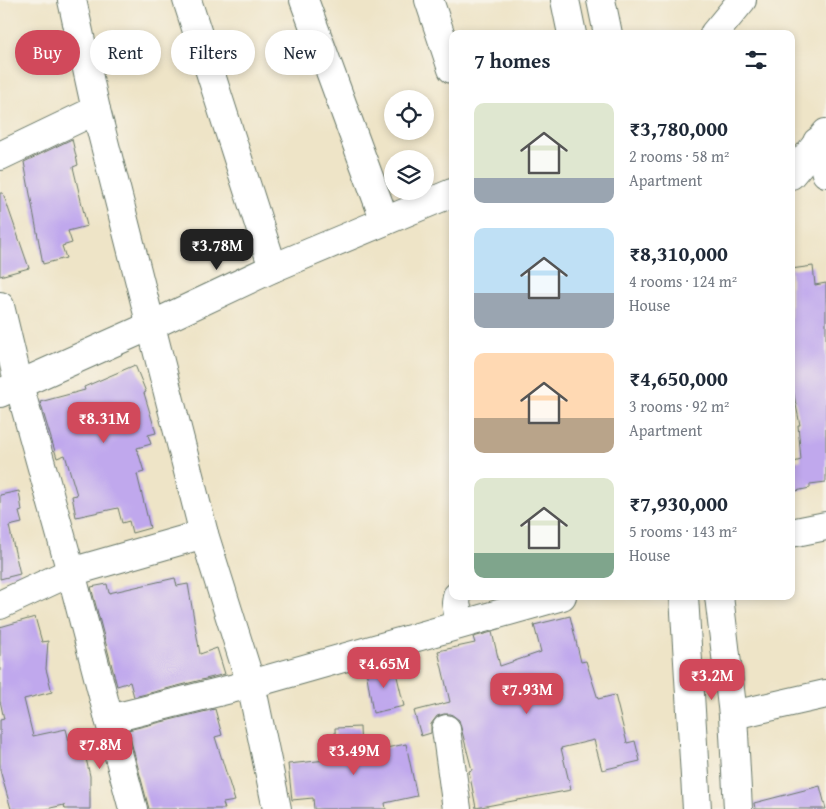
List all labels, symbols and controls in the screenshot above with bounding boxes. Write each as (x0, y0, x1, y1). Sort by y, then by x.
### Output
chip: Buy (15, 30, 80, 75)
chip: Rent (90, 30, 161, 75)
chip: Filters (171, 30, 255, 75)
chip: New (265, 30, 334, 75)
text: 7 homes (474, 45, 550, 76)
icon: filters (742, 46, 770, 74)
map controls (384, 90, 434, 200)
button: locate (384, 90, 434, 140)
text: ₹3,780,000 (629, 113, 728, 144)
icon: home (514, 123, 574, 183)
text: 2 rooms · 58 m² (629, 144, 729, 168)
button: layers (384, 150, 434, 200)
text: Apartment (629, 168, 702, 192)
pin: ₹3.78M (176, 228, 258, 271)
text: ₹3.78M (191, 233, 243, 257)
text: ₹8,310,000 (629, 238, 728, 269)
icon: home (514, 248, 574, 308)
text: 4 rooms · 124 m² (629, 269, 737, 293)
text: House (629, 293, 670, 317)
text: ₹4,650,000 (629, 363, 728, 394)
icon: home (514, 373, 574, 433)
text: 3 rooms · 92 m² (629, 394, 729, 418)
pin: ₹8.31M (63, 402, 145, 444)
text: ₹8.31M (78, 406, 130, 430)
text: Apartment (629, 418, 702, 442)
text: ₹7,930,000 (629, 488, 728, 519)
icon: home (514, 498, 574, 558)
text: 5 rooms · 143 m² (629, 519, 737, 543)
text: House (629, 543, 670, 567)
pin: ₹4.65M (343, 646, 425, 689)
text: ₹4.65M (358, 651, 410, 675)
pin: ₹3.2M (677, 658, 747, 701)
text: ₹3.2M (690, 663, 734, 687)
pin: ₹7.93M (486, 672, 568, 715)
text: ₹7.93M (501, 677, 553, 701)
pin: ₹7.8M (65, 728, 135, 770)
text: ₹7.8M (78, 732, 122, 756)
pin: ₹3.49M (313, 734, 395, 776)
text: ₹3.49M (328, 738, 380, 762)

